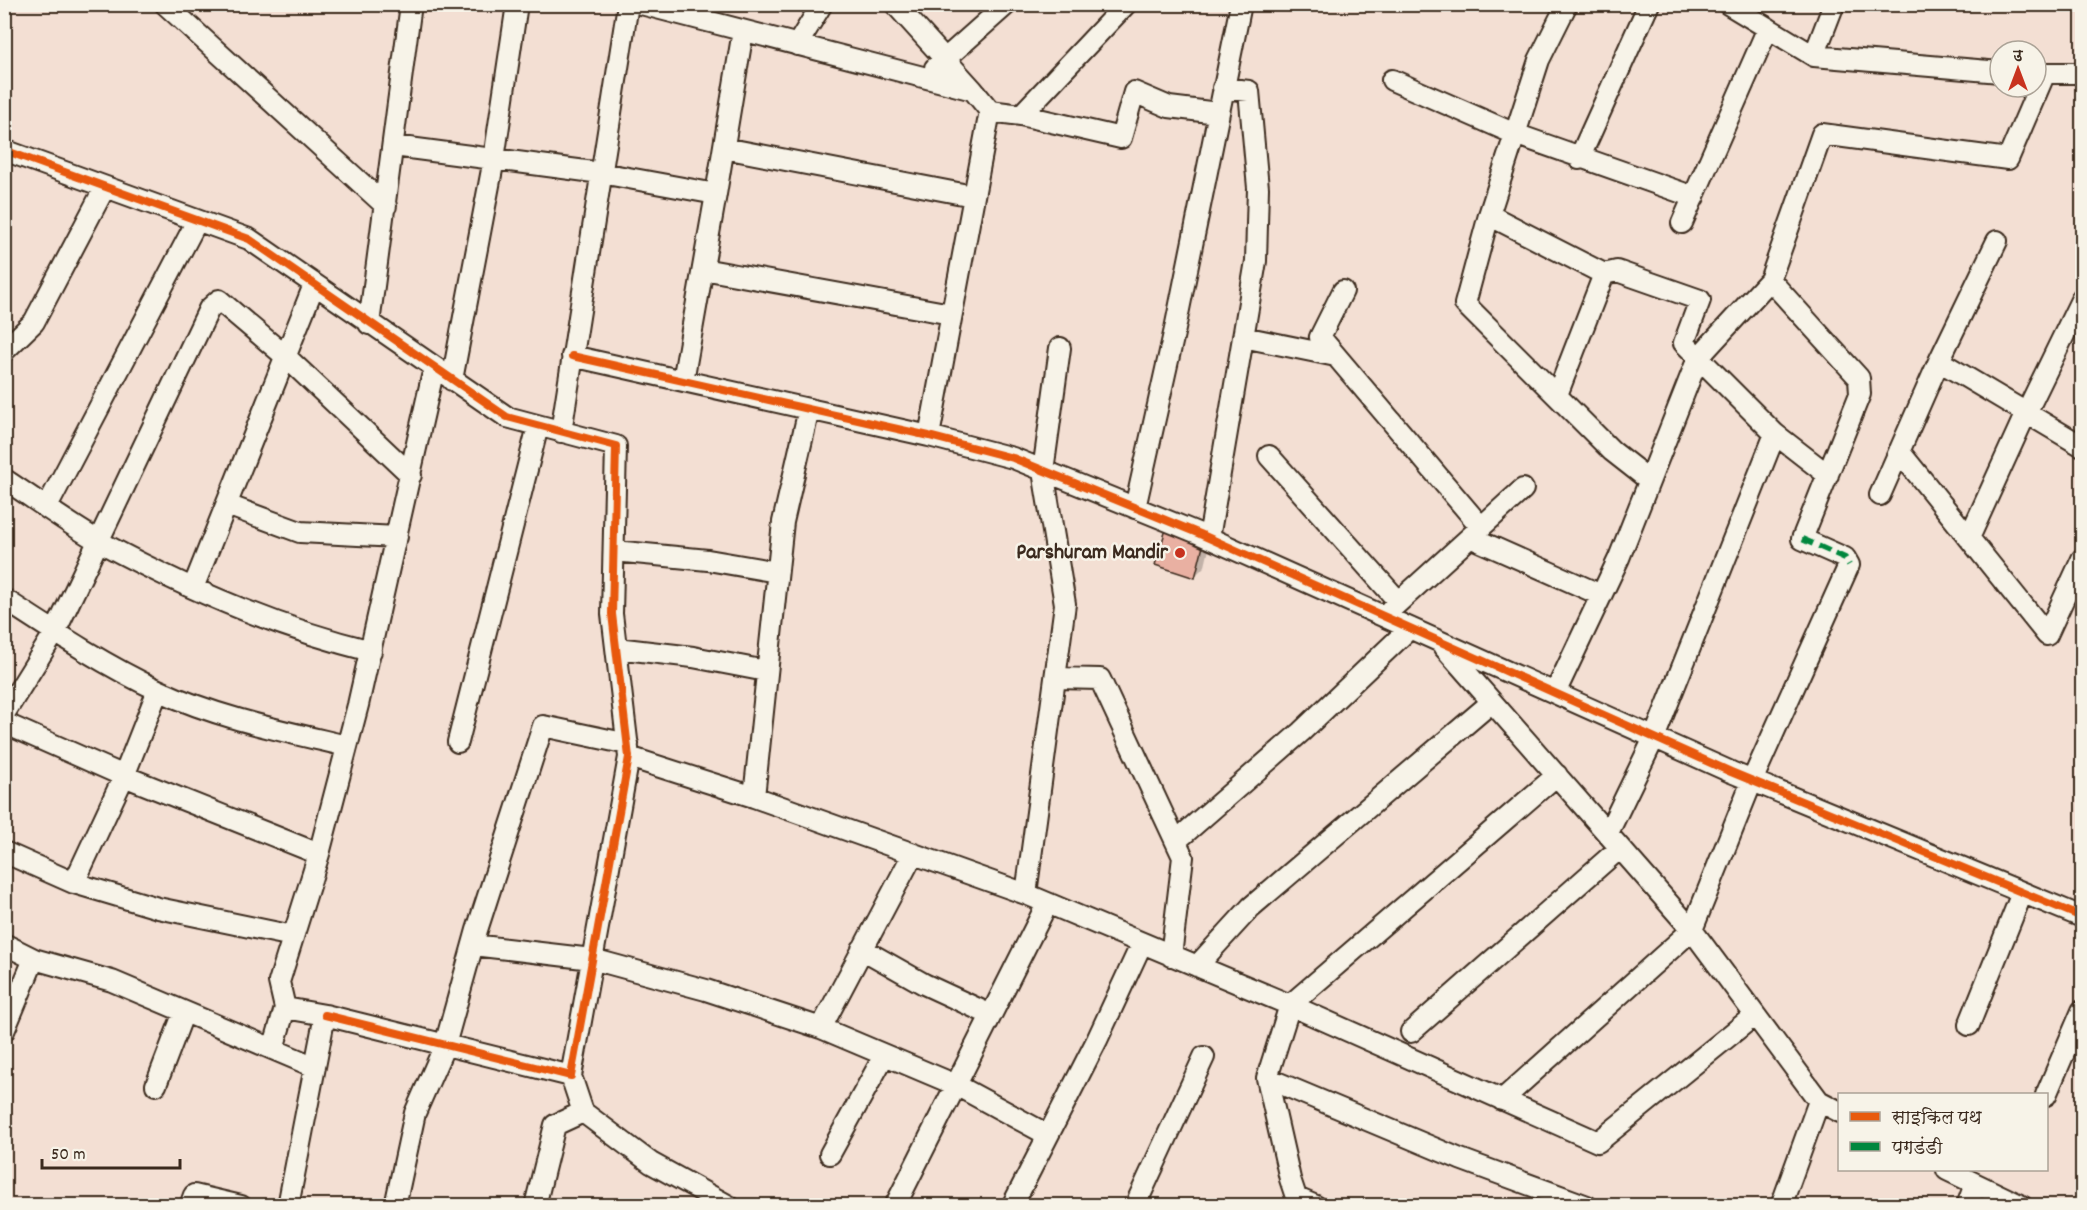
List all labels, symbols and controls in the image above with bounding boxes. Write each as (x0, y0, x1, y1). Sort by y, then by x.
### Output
north arrow (1988, 39, 2048, 99)
text: उ (2012, 45, 2023, 68)
place label: Parshuram Mandir (1016, 538, 1169, 569)
marker: Parshuram Mandir (1173, 546, 1187, 560)
legend (1838, 1093, 2048, 1171)
text: साइकिल पथ (1891, 1107, 1983, 1132)
scale bar (42, 1132, 180, 1170)
text: पगडंडी (1891, 1136, 1943, 1162)
text: 50 m (51, 1143, 86, 1168)

